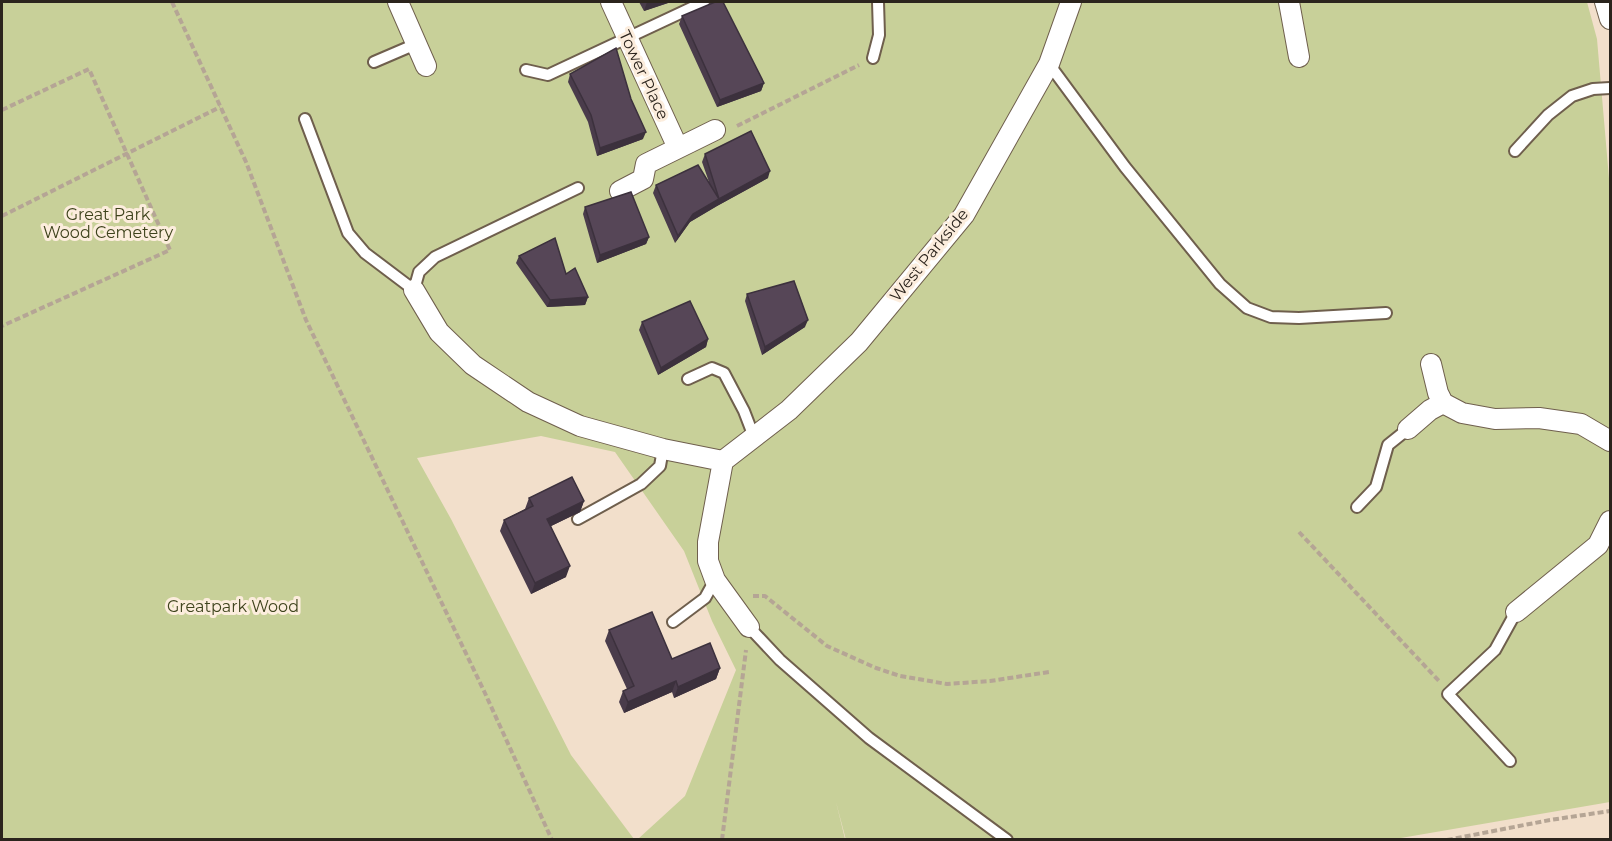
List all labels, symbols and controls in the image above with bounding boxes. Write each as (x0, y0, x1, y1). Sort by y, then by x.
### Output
street label: Tower Place (615, 27, 673, 123)
park label: Great Park Wood Cemetery (43, 205, 173, 242)
street label: West Parkside (886, 205, 972, 305)
park label: Greatpark Wood (167, 597, 299, 616)

